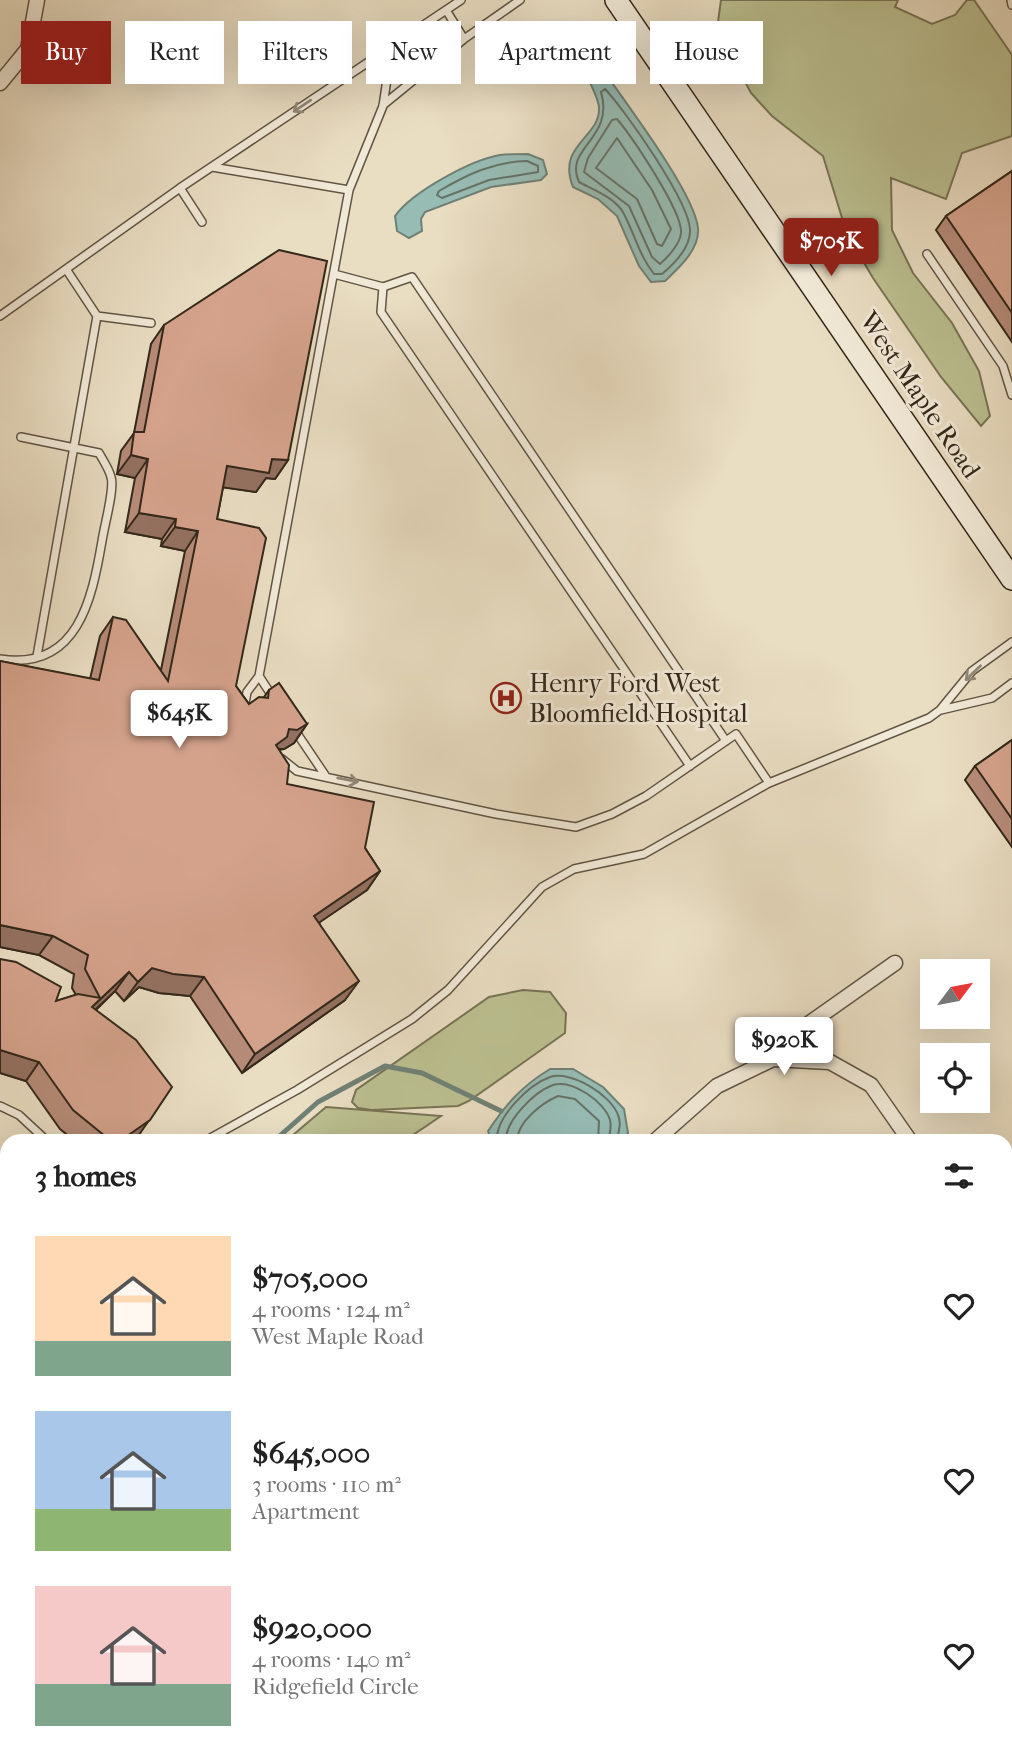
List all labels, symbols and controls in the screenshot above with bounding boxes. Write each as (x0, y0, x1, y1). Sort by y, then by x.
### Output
chip: Buy (21, 21, 111, 84)
chip: Rent (125, 21, 224, 84)
chip: Filters (238, 21, 352, 84)
chip: New (366, 21, 461, 84)
chip: Apartment (475, 21, 636, 84)
chip: House (650, 21, 763, 84)
one-way arrow (293, 99, 312, 113)
pin: $705K (782, 218, 880, 278)
text: $705K (799, 227, 863, 254)
street label: West Maple Road (852, 305, 988, 485)
one-way arrow (964, 664, 981, 681)
place label: Henry Ford West Bloomfield Hospital (529, 668, 748, 729)
hospital icon: Henry Ford West Bloomfield Hospital (489, 681, 523, 715)
pin: $645K (130, 690, 228, 750)
text: $645K (147, 699, 211, 726)
one-way arrow (336, 774, 359, 787)
north arrow (920, 959, 990, 1029)
map controls (920, 959, 990, 1113)
pin: $920K (735, 1018, 833, 1077)
text: $920K (751, 1026, 817, 1053)
button: locate (920, 1043, 990, 1113)
icon: filters (940, 1157, 978, 1195)
text: 3 homes (35, 1159, 136, 1194)
text: $705,000 (252, 1261, 368, 1296)
icon: home (91, 1264, 175, 1348)
icon: heart (940, 1287, 978, 1325)
text: 4 rooms · 124 m² (252, 1296, 410, 1323)
text: West Maple Road (252, 1323, 424, 1350)
text: $645,000 (252, 1436, 370, 1471)
icon: home (91, 1439, 175, 1523)
icon: heart (940, 1462, 978, 1500)
text: 3 rooms · 110 m² (252, 1471, 401, 1498)
text: Apartment (252, 1498, 360, 1525)
text: $920,000 (252, 1611, 372, 1646)
icon: home (91, 1614, 175, 1698)
icon: heart (940, 1637, 978, 1675)
text: 4 rooms · 140 m² (252, 1646, 411, 1673)
text: Ridgefield Circle (252, 1673, 419, 1700)

